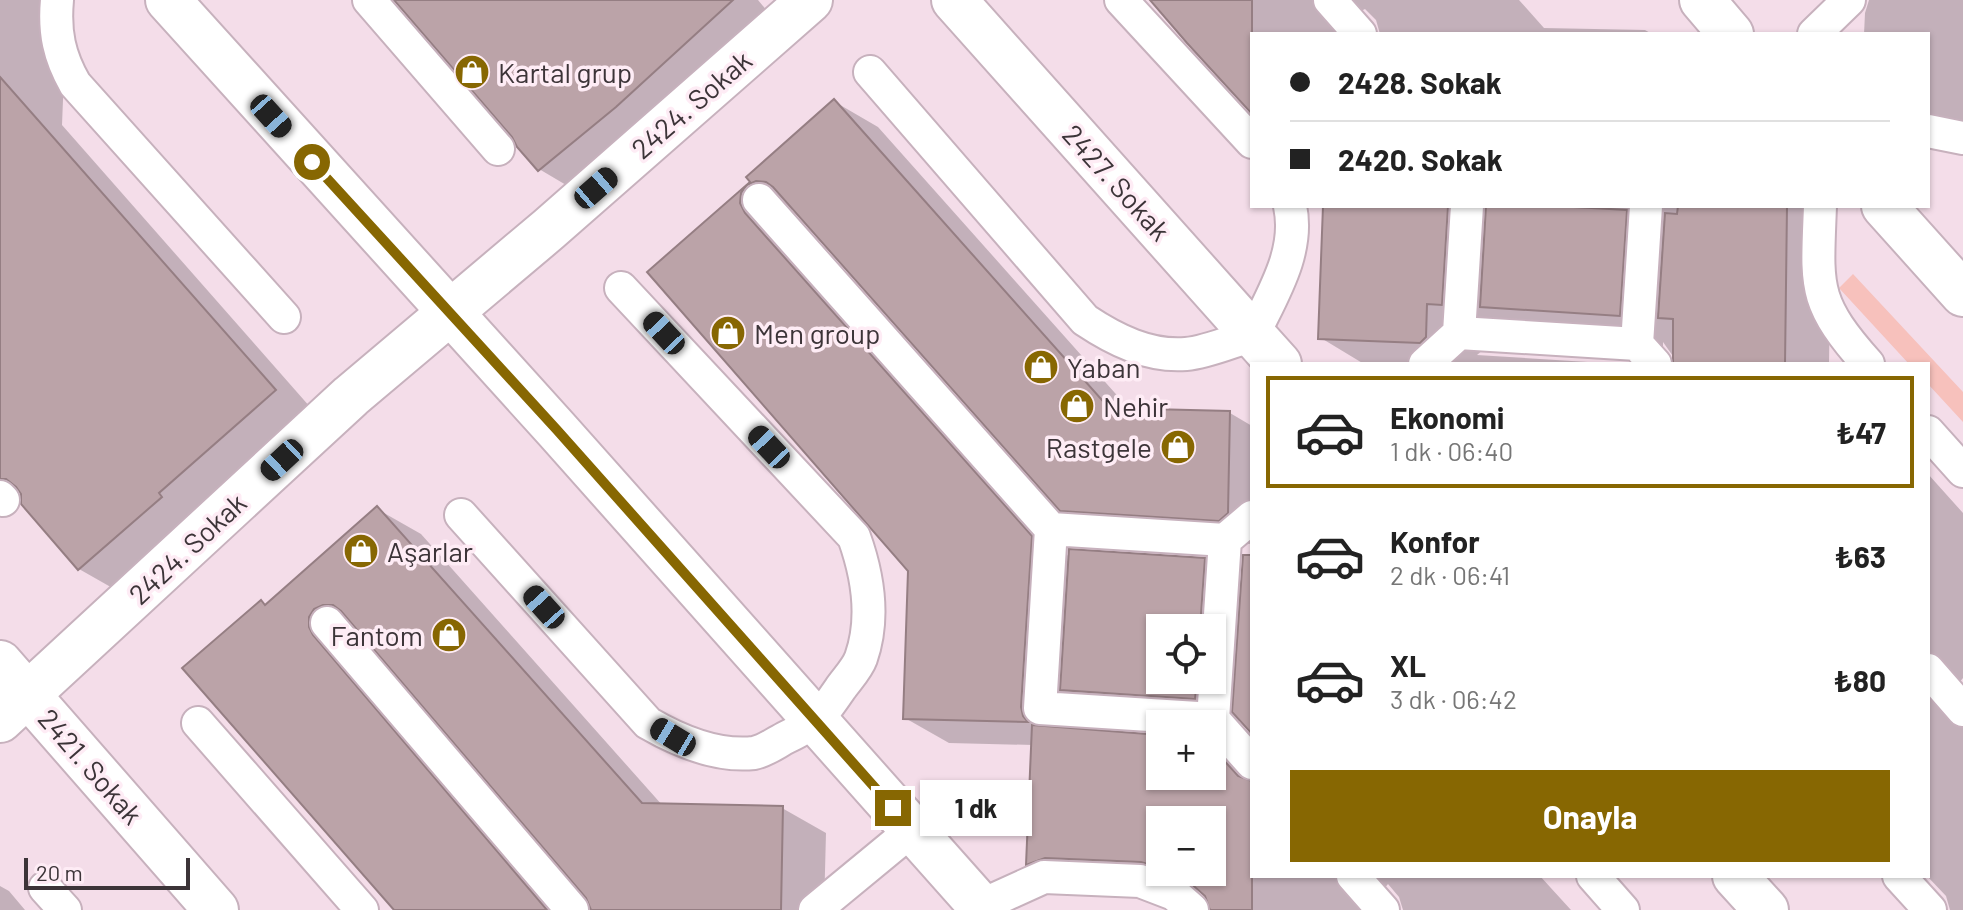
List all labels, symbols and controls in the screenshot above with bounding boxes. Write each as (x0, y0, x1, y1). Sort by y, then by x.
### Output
street label: 2424. Sokak (624, 43, 758, 165)
shop icon: Kartal grup (453, 53, 491, 91)
place label: Kartal grup (498, 55, 632, 89)
text: 2428. Sokak (1338, 64, 1502, 100)
car (246, 90, 296, 142)
street label: 2427. Sokak (1056, 117, 1178, 247)
text: 2420. Sokak (1338, 141, 1503, 177)
route start (294, 144, 330, 180)
car (570, 163, 622, 213)
car (639, 307, 689, 359)
shop icon: Men group (709, 314, 747, 352)
place label: Men group (754, 316, 880, 350)
shop icon: Yaban (1022, 348, 1060, 386)
place label: Yaban (1067, 350, 1141, 384)
shop icon: Nehir (1058, 387, 1096, 425)
place label: Nehir (1103, 389, 1168, 423)
icon: car (1294, 396, 1366, 468)
text: Ekonomi (1390, 399, 1504, 435)
text: ₺47 (1836, 414, 1886, 450)
car (744, 421, 794, 473)
shop icon: Rastgele (1159, 428, 1197, 466)
place label: Rastgele (1046, 430, 1152, 464)
car (256, 435, 308, 485)
text: 1 dk · 06:40 (1390, 435, 1513, 466)
street label: 2424. Sokak (121, 485, 253, 611)
icon: car (1294, 520, 1366, 592)
text: Konfor (1390, 523, 1480, 559)
shop icon: Aşarlar (342, 532, 380, 570)
place label: Aşarlar (387, 534, 473, 568)
text: ₺63 (1834, 538, 1886, 574)
text: 2 dk · 06:41 (1390, 559, 1510, 590)
car (519, 581, 569, 633)
map controls (1146, 614, 1226, 886)
button: locate (1146, 614, 1226, 694)
shop icon: Fantom (430, 616, 468, 654)
place label: Fantom (330, 618, 423, 652)
icon: car (1294, 644, 1366, 716)
text: XL (1390, 647, 1426, 683)
text: ₺80 (1833, 662, 1886, 698)
text: 3 dk · 06:42 (1390, 683, 1517, 714)
street label: 2421. Sokak (32, 701, 150, 831)
button: + (1146, 710, 1226, 790)
car (646, 714, 700, 760)
button: Onayla (1290, 770, 1890, 862)
callout: 1 dk (921, 780, 1033, 836)
route end (875, 790, 911, 826)
text: 1 dk (955, 792, 997, 823)
button: − (1146, 806, 1226, 886)
scale bar (24, 854, 190, 890)
text: 20 m (36, 859, 83, 885)

